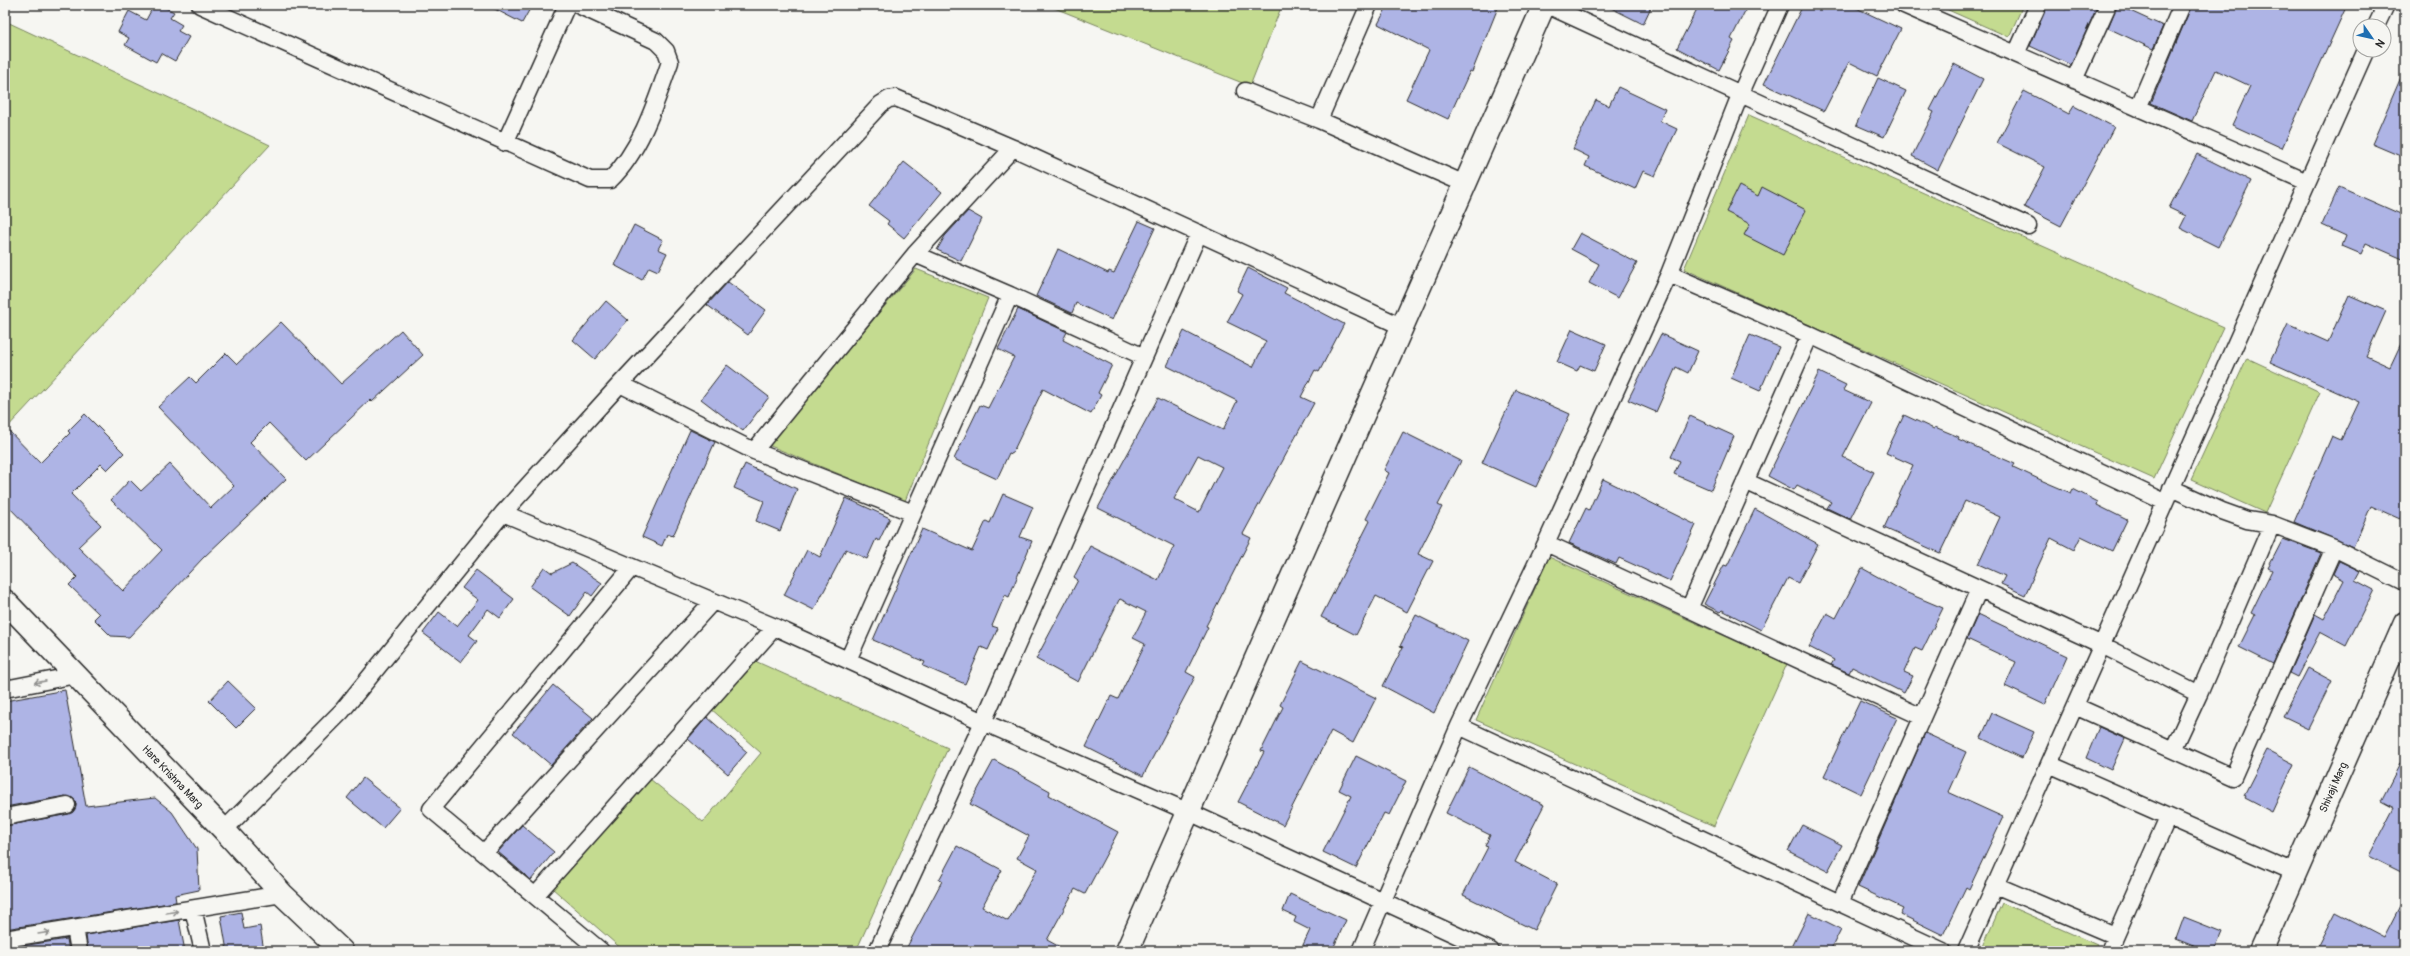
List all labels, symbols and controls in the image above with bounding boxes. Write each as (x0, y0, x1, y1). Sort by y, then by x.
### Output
north arrow (2352, 18, 2392, 58)
text: N (2372, 37, 2387, 50)
one-way arrow (34, 678, 47, 686)
street label: Hare Krishna Marg (140, 742, 206, 811)
street label: Shivaji Marg (2316, 760, 2350, 814)
one-way arrow (165, 908, 178, 916)
one-way arrow (37, 929, 50, 937)

